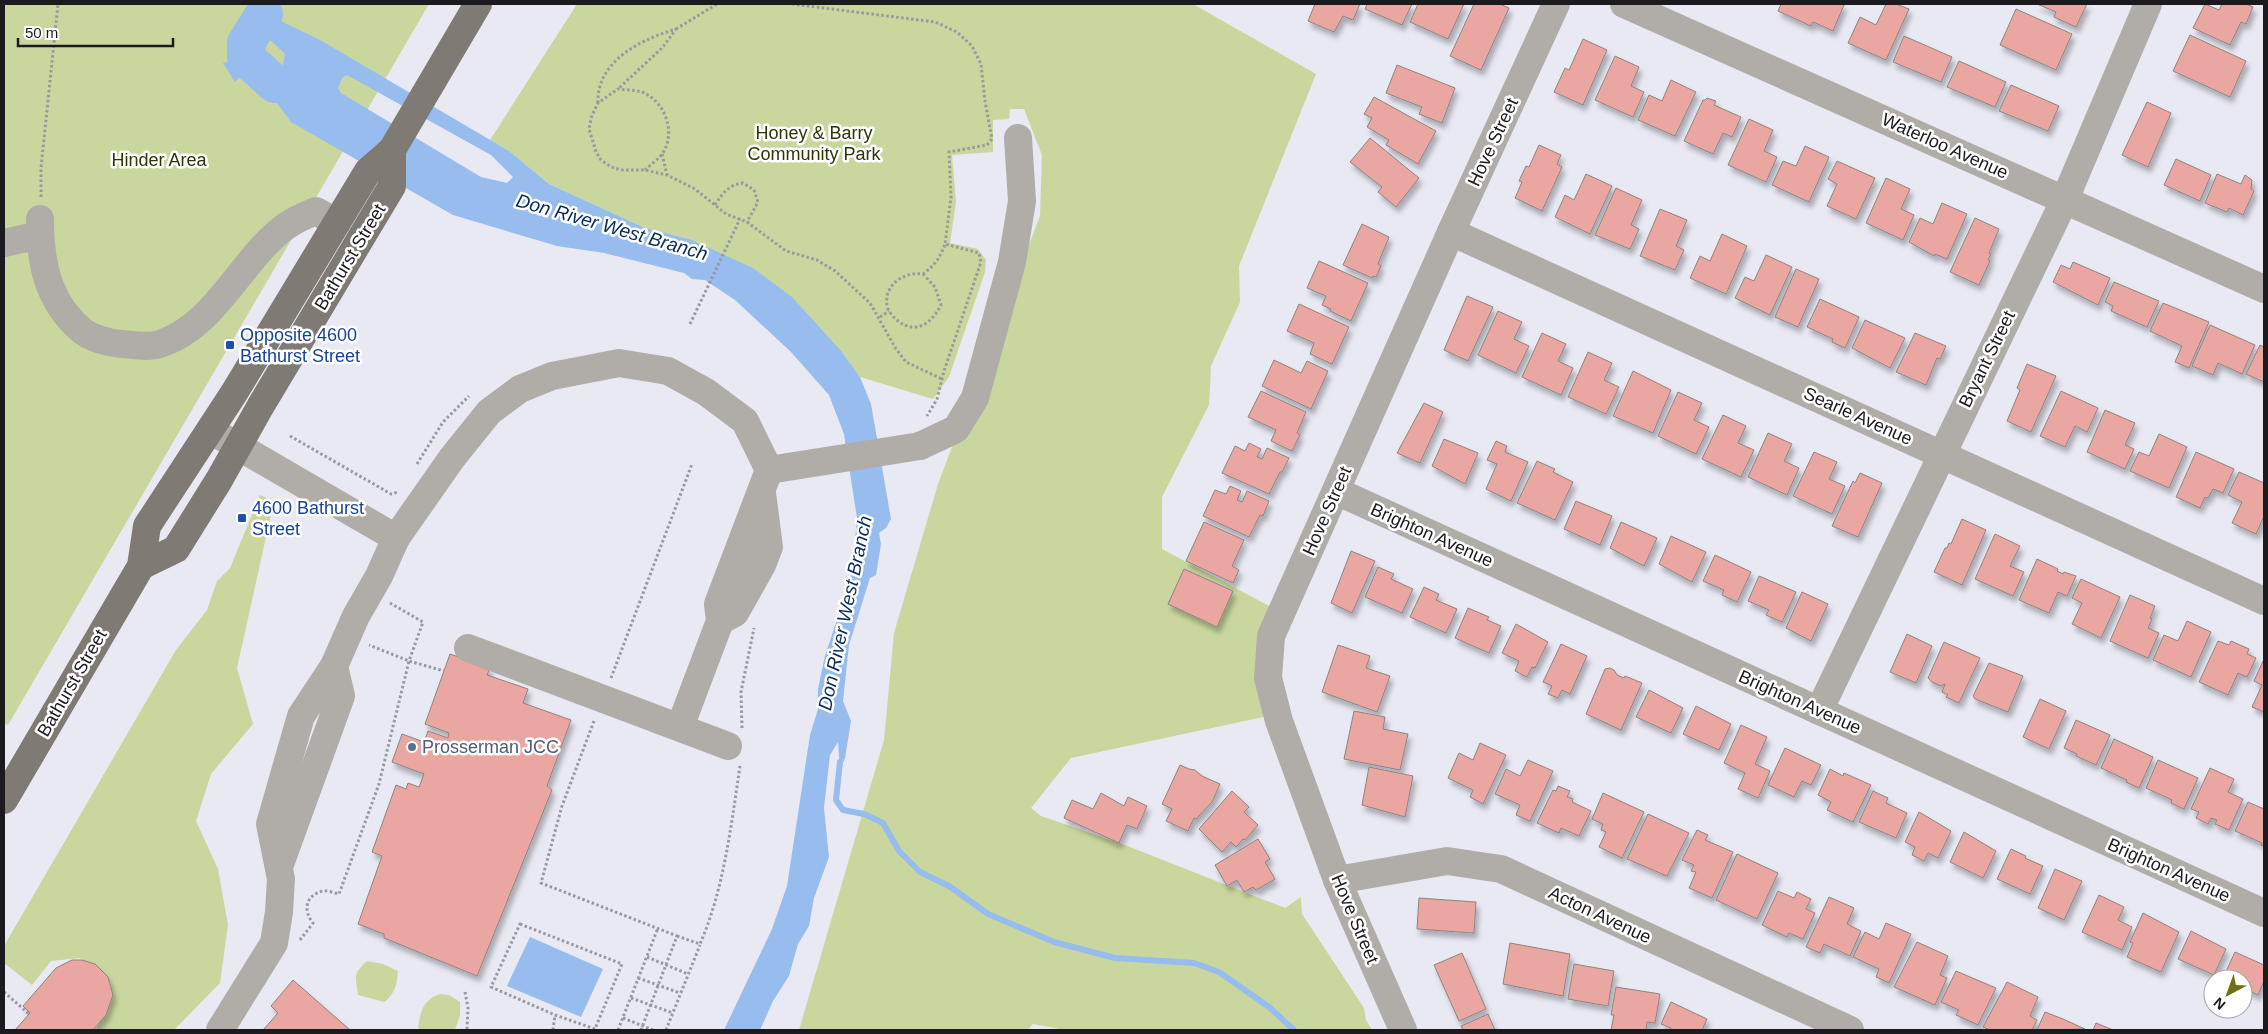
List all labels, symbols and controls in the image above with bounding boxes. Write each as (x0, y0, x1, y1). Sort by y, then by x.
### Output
scale bar (18, 15, 172, 47)
text: 50 m (25, 24, 58, 41)
street label: Hove Street (1464, 95, 1522, 189)
street label: Waterloo Avenue (1879, 109, 2011, 183)
park label: Honey & Barry Community Park (747, 123, 882, 164)
park label: Hinder Area (111, 150, 208, 170)
water label: Don River West Branch (514, 190, 710, 264)
street label: Bathurst Street (311, 200, 389, 314)
street label: Bryant Street (1955, 307, 2019, 411)
place label: Opposite 4600 Bathurst Street (240, 325, 360, 366)
marker: Opposite 4600 Bathurst Street (224, 339, 236, 351)
street label: Searle Avenue (1801, 383, 1915, 449)
street label: Hove Street (1299, 464, 1355, 558)
place label: 4600 Bathurst Street (252, 498, 364, 539)
street label: Brighton Avenue (1368, 499, 1496, 571)
marker: 4600 Bathurst Street (236, 512, 248, 524)
water label: Don River West Branch (814, 514, 876, 712)
street label: Bathurst Street (33, 626, 111, 740)
street label: Brighton Avenue (1736, 666, 1864, 738)
place label: Prosserman JCC (422, 737, 559, 757)
marker: Prosserman JCC (406, 741, 418, 753)
street label: Brighton Avenue (2105, 834, 2233, 906)
street label: Hove Street (1327, 871, 1383, 967)
street label: Acton Avenue (1546, 883, 1654, 947)
north arrow (2203, 969, 2253, 1019)
text: N (2210, 994, 2229, 1013)

